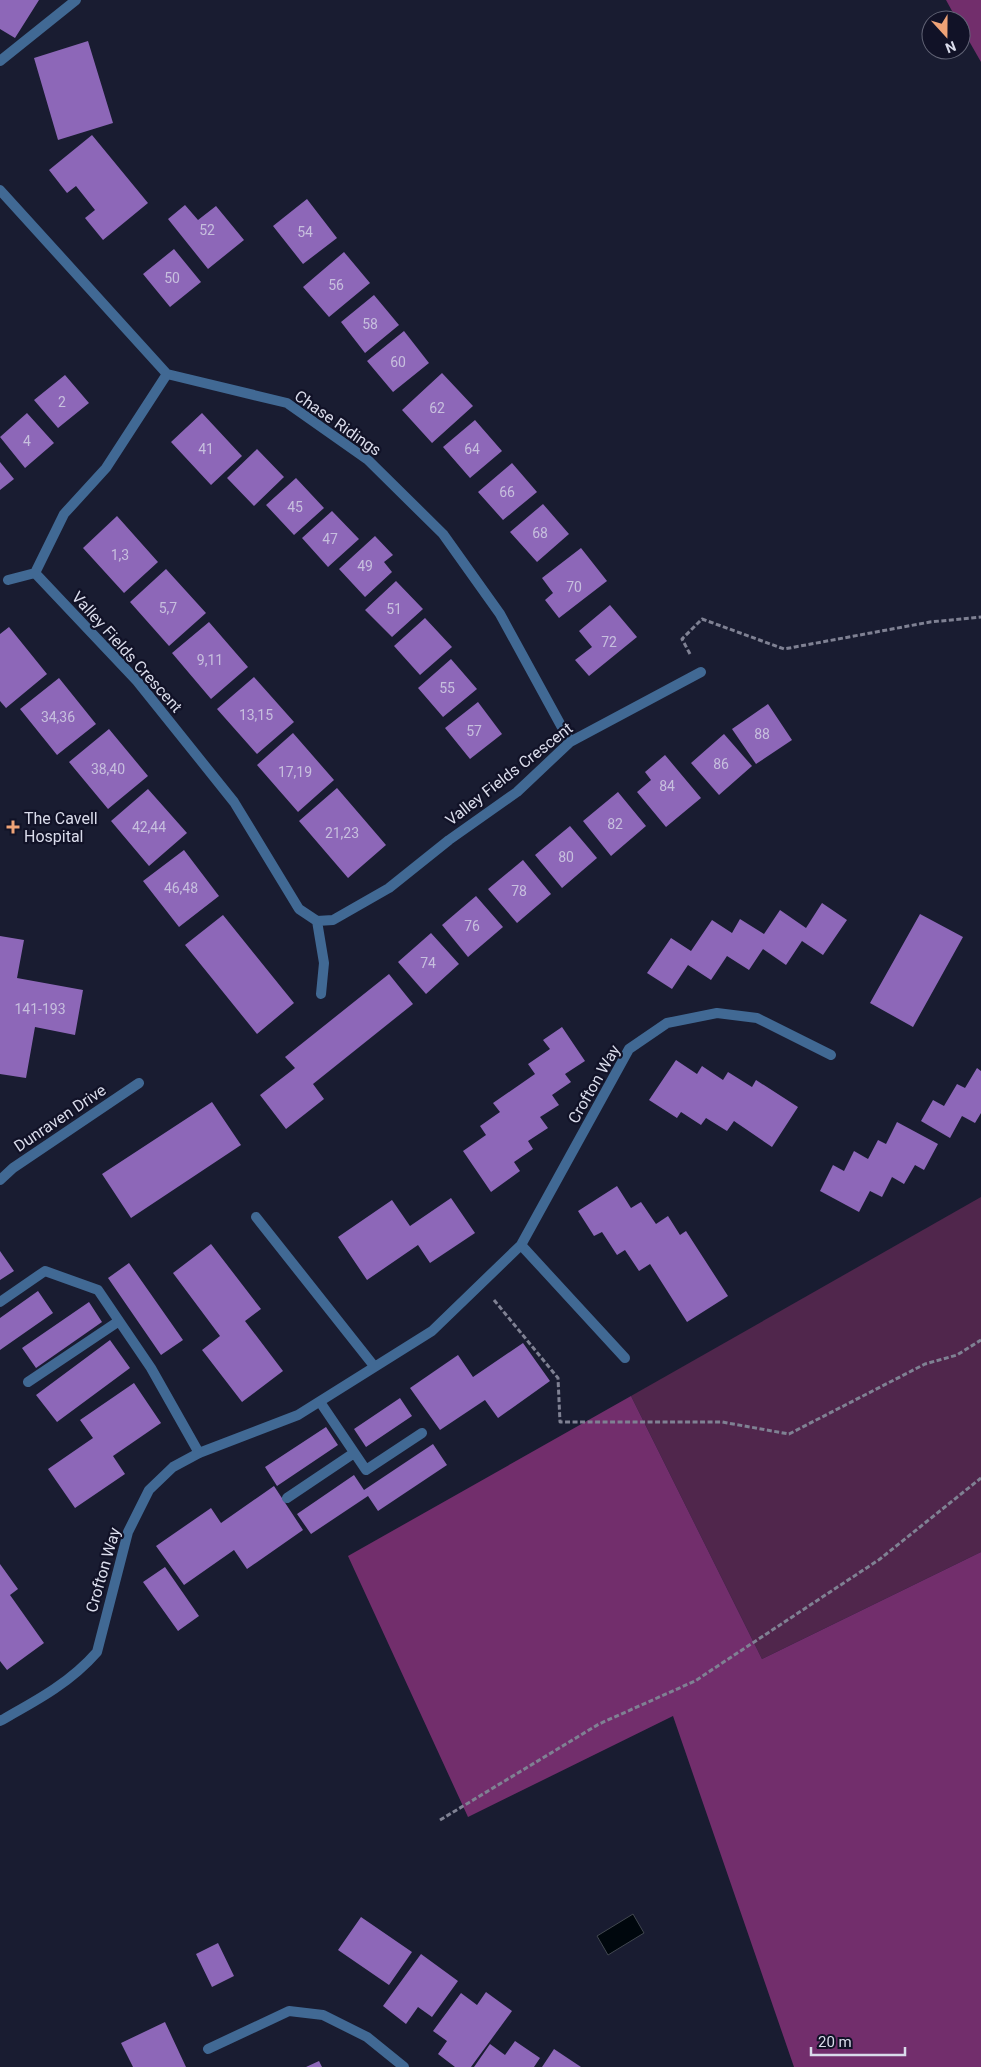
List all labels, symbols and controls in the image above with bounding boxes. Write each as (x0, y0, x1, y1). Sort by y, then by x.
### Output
north arrow (921, 10, 971, 60)
text: N (943, 38, 958, 56)
house number: 52 (199, 222, 215, 238)
house number: 54 (297, 224, 313, 240)
house number: 50 (164, 270, 180, 286)
house number: 56 (328, 277, 344, 293)
house number: 58 (362, 316, 378, 332)
house number: 60 (390, 354, 406, 370)
street label: Chase Ridings (291, 386, 385, 460)
house number: 2 (58, 394, 66, 410)
house number: 62 (429, 400, 445, 416)
house number: 4 (23, 433, 31, 449)
house number: 41 (198, 441, 214, 457)
house number: 64 (464, 441, 480, 457)
house number: 66 (499, 484, 515, 500)
house number: 45 (287, 499, 303, 515)
house number: 68 (532, 525, 548, 541)
house number: 47 (322, 531, 338, 547)
house number: 1,3 (111, 547, 129, 563)
house number: 49 (357, 558, 373, 574)
house number: 70 (566, 579, 582, 595)
street label: Valley Fields Crescent (68, 588, 186, 716)
house number: 5,7 (159, 600, 177, 616)
house number: 51 (386, 601, 402, 617)
house number: 72 (601, 634, 617, 650)
house number: 9,11 (197, 652, 223, 668)
house number: 55 (439, 680, 455, 696)
house number: 13,15 (239, 707, 273, 723)
house number: 34,36 (41, 709, 75, 725)
street label: Valley Fields Crescent (442, 719, 576, 829)
house number: 57 (466, 723, 482, 739)
house number: 88 (754, 726, 770, 742)
house number: 86 (713, 756, 729, 772)
house number: 38,40 (91, 761, 125, 777)
house number: 17,19 (278, 764, 312, 780)
house number: 84 (659, 778, 675, 794)
place label: The Cavell Hospital (24, 809, 98, 846)
house number: 82 (607, 816, 623, 832)
house number: 42,44 (132, 819, 166, 835)
marker: The Cavell Hospital (6, 820, 20, 834)
house number: 21,23 (325, 825, 359, 841)
house number: 80 (558, 849, 574, 865)
house number: 46,48 (164, 880, 198, 896)
house number: 78 (511, 883, 527, 899)
house number: 76 (464, 918, 480, 934)
house number: 74 (420, 955, 436, 971)
house number: 141-193 (14, 1001, 66, 1017)
street label: Crofton Way (564, 1041, 624, 1127)
street label: Dunraven Drive (10, 1080, 110, 1156)
street label: Crofton Way (82, 1525, 124, 1615)
scale bar (811, 2024, 905, 2056)
text: 20 m (818, 2033, 852, 2051)

